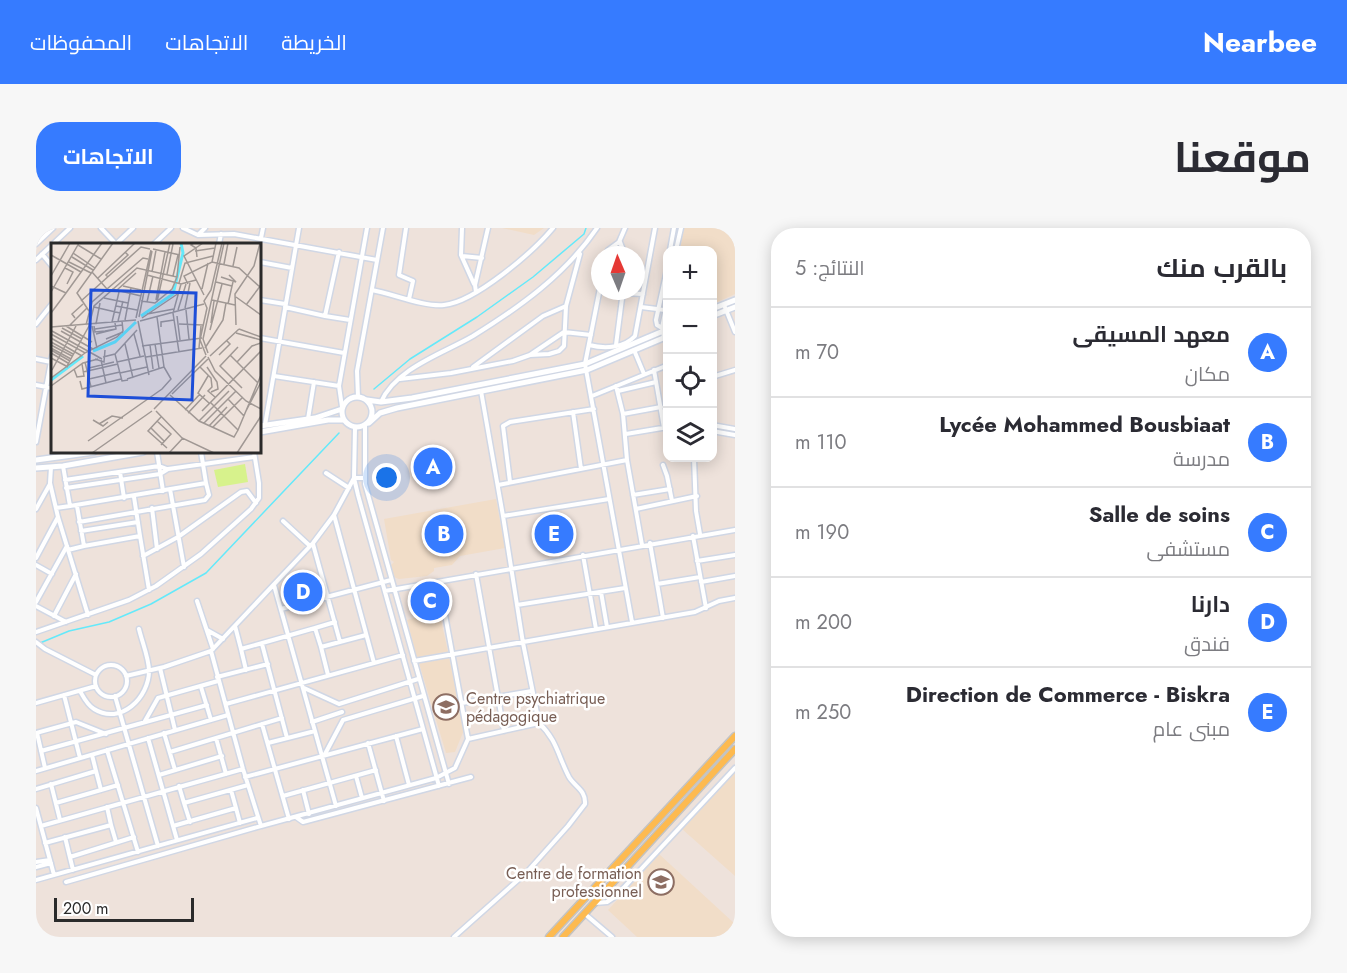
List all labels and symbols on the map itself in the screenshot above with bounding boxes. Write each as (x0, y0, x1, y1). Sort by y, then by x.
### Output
inset map (51, 243, 261, 453)
north arrow (591, 246, 645, 300)
pin: A (414, 444, 452, 490)
your location (372, 463, 401, 492)
pin: B (424, 512, 464, 556)
pin: E (534, 512, 574, 556)
pin: D (284, 570, 322, 614)
pin: C (410, 578, 450, 623)
place label: Centre psychiatrique pédagogique (466, 687, 605, 728)
school or university icon: Centre psychiatrique pédagogique (431, 692, 461, 722)
place label: Centre de formation professionnel (506, 862, 642, 903)
school or university icon: Centre de formation professionnel (646, 867, 676, 897)
scale bar (54, 895, 194, 922)

